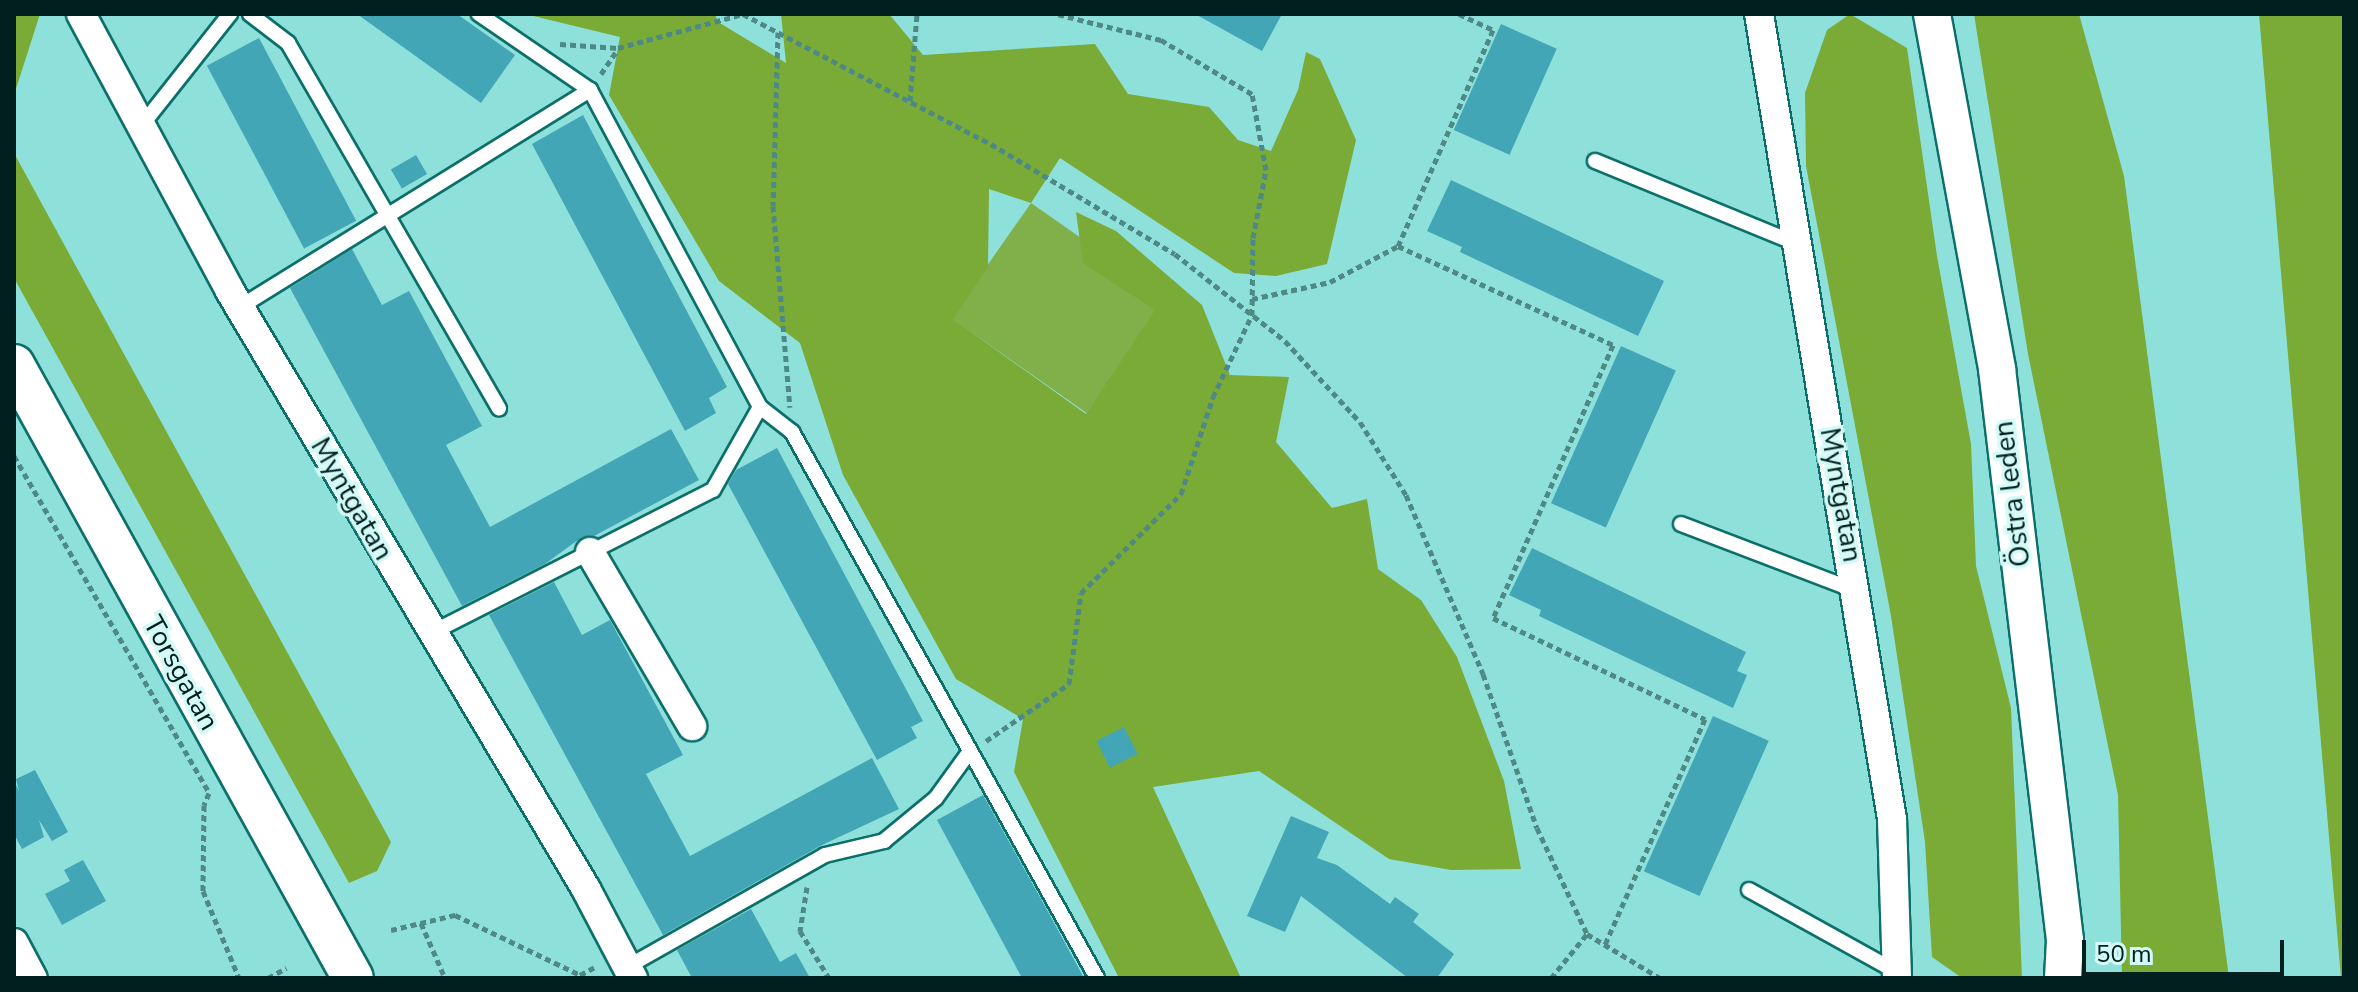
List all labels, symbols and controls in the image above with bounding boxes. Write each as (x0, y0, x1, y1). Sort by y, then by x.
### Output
street label: Östra leden (1986, 419, 2038, 569)
street label: Myntgatan (1813, 425, 1869, 565)
street label: Myntgatan (304, 432, 400, 566)
street label: Torsgatan (136, 610, 226, 736)
scale bar (2086, 924, 2288, 974)
text: 50 m (2096, 938, 2152, 970)

